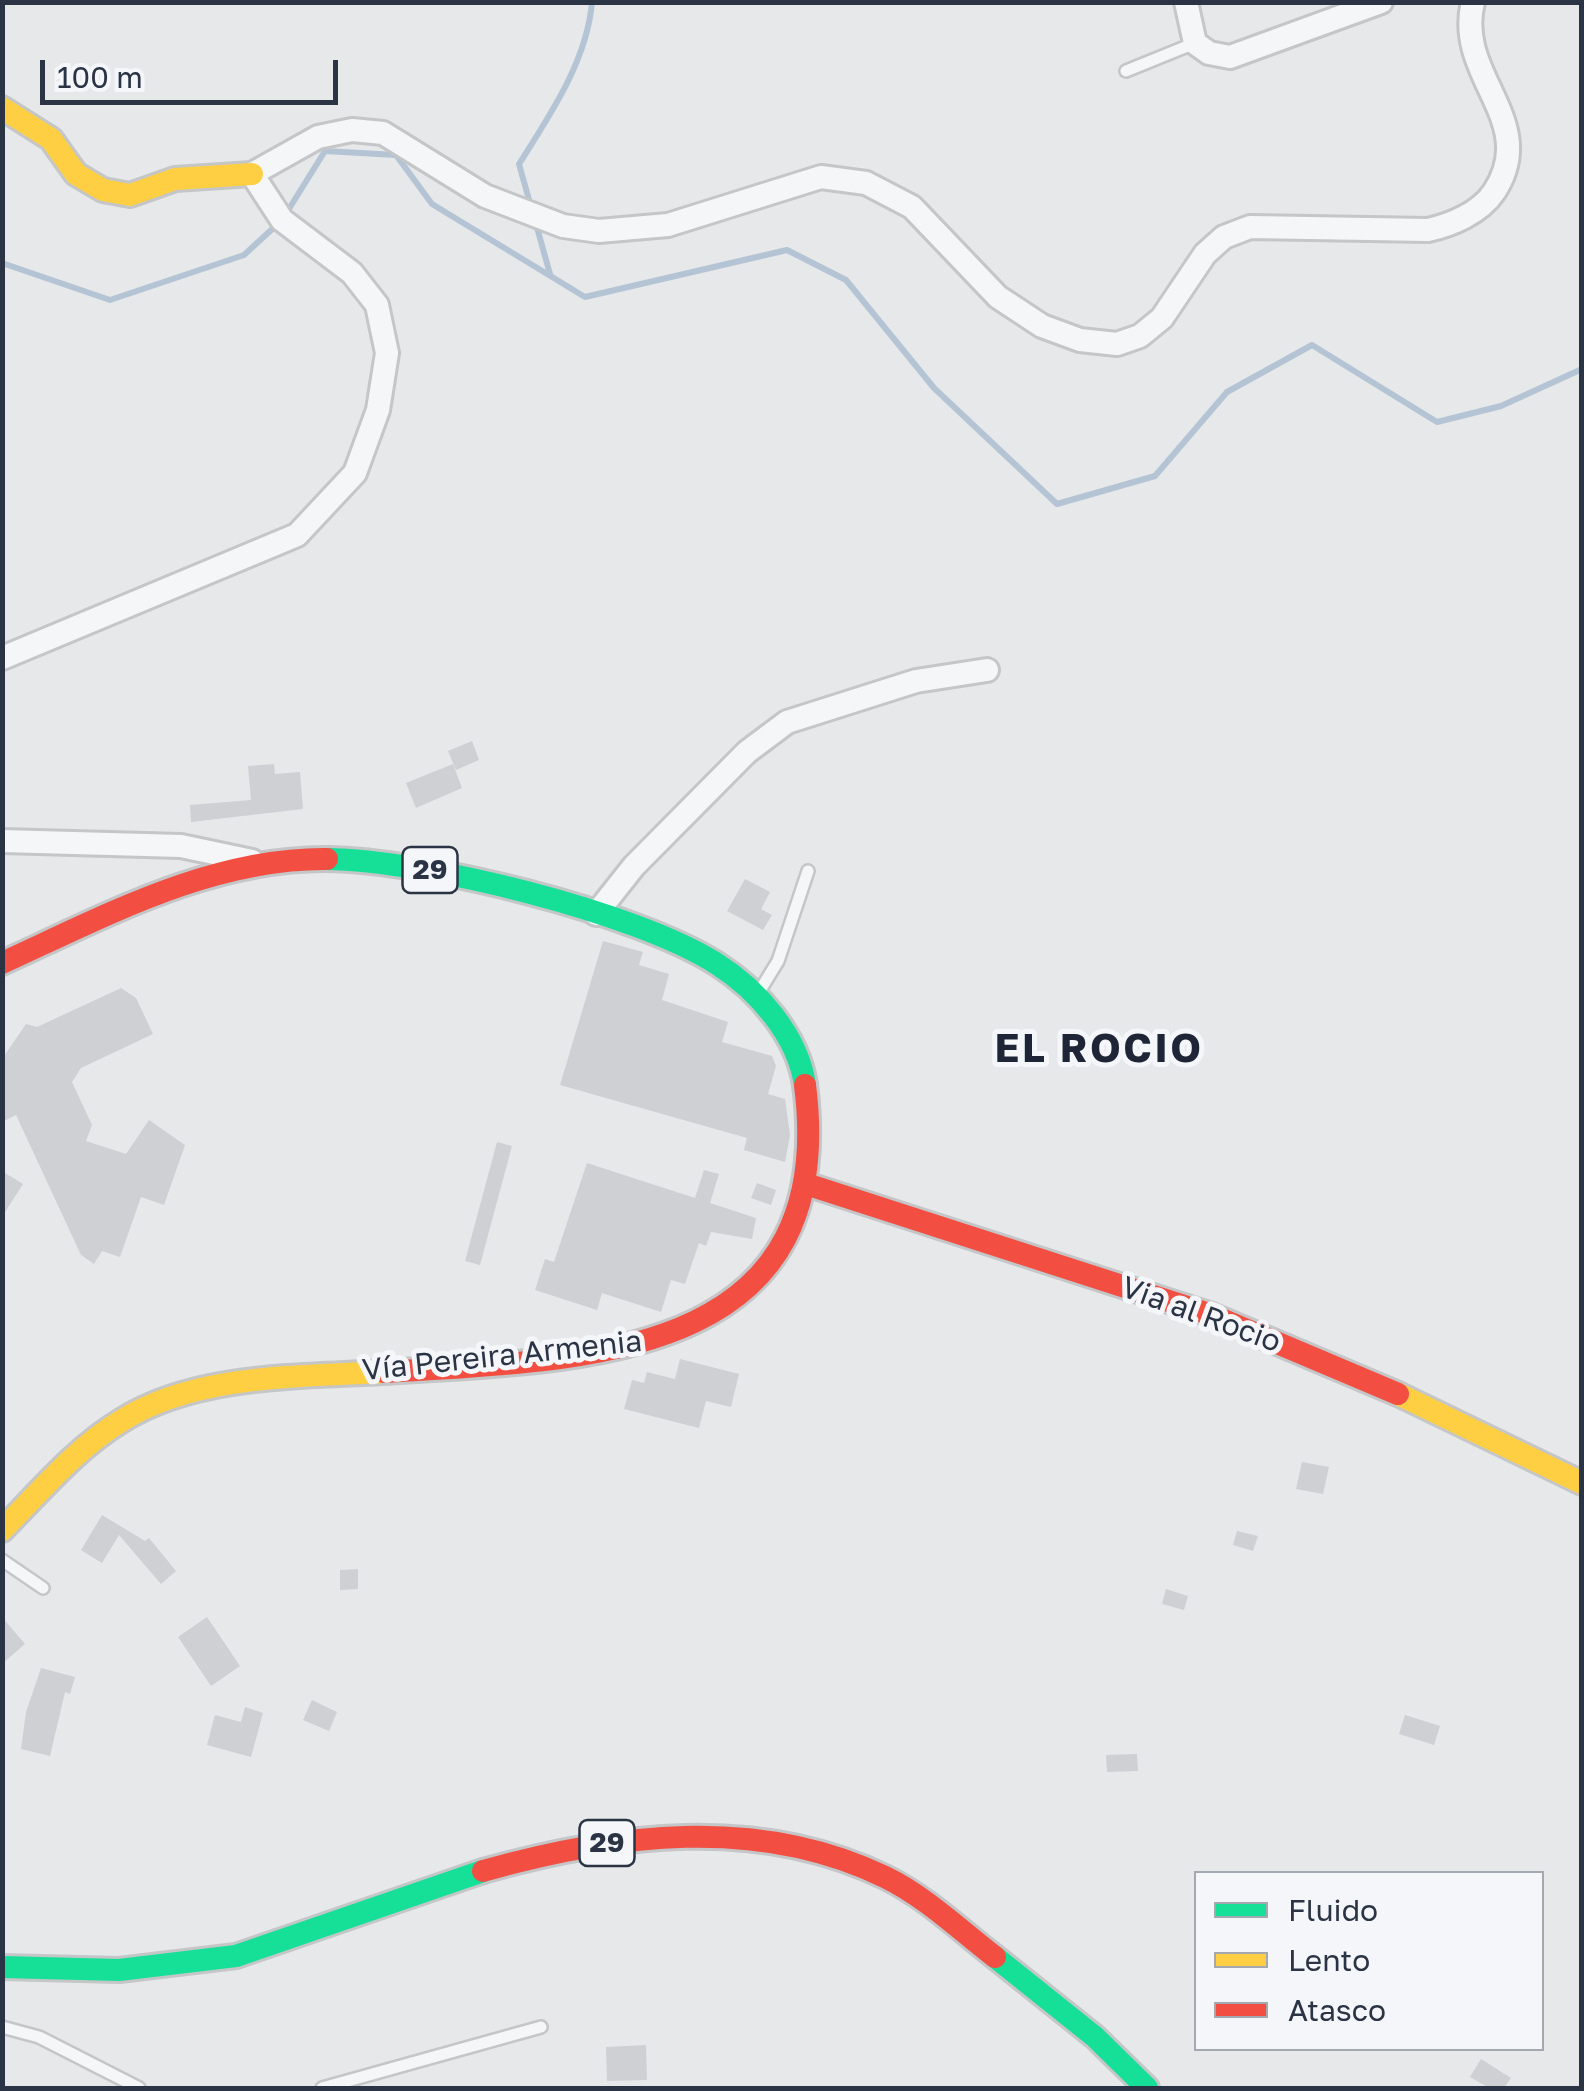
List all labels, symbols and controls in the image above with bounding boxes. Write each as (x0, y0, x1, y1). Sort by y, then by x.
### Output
scale bar (45, 40, 342, 102)
text: 100 m (57, 59, 143, 95)
road number: 29 (402, 847, 458, 893)
district label: EL ROCIO (994, 1025, 1204, 1073)
street label: Via al Rocio (1116, 1270, 1286, 1360)
street label: Vía Pereira Armenia (360, 1323, 644, 1389)
road number: 29 (580, 1820, 634, 1866)
legend (1194, 1871, 1544, 2051)
text: Fluido (1288, 1892, 1378, 1928)
text: Lento (1288, 1942, 1370, 1978)
text: Atasco (1288, 1992, 1386, 2028)

